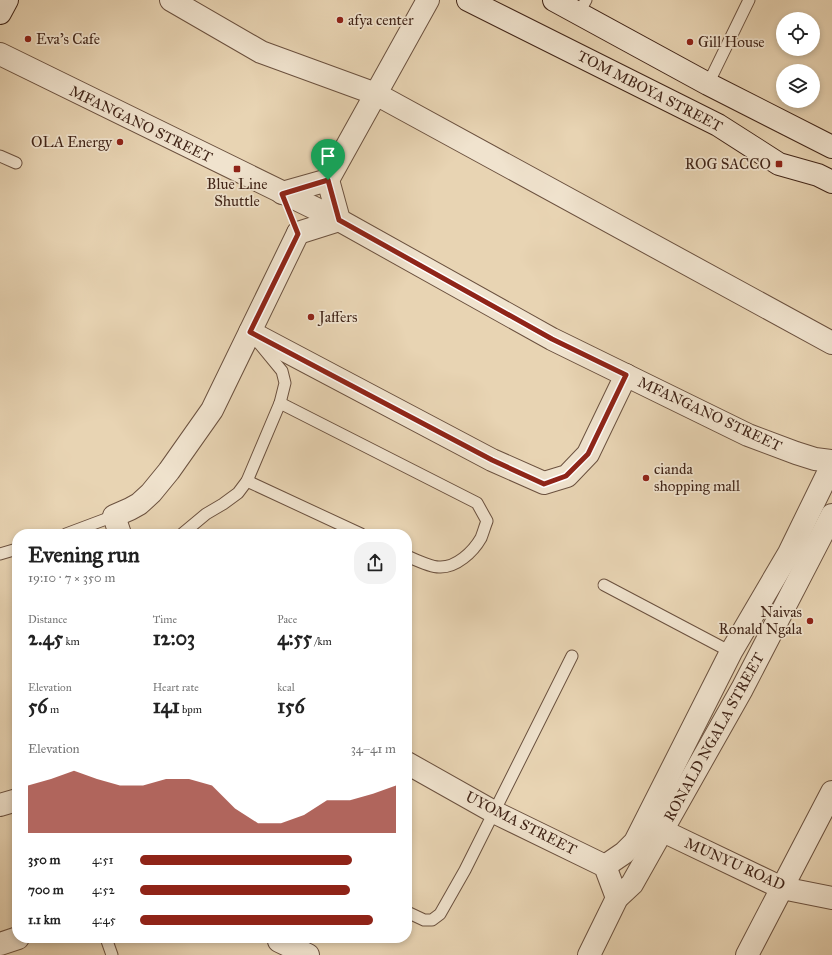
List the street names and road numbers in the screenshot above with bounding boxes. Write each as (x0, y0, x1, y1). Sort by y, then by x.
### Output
street label: TOM MBOYA STREET (574, 47, 726, 135)
street label: MFANGANO STREET (67, 82, 215, 166)
street label: MFANGANO STREET (635, 373, 785, 455)
street label: RONALD NGALA STREET (660, 650, 768, 824)
street label: UYOMA STREET (462, 787, 580, 859)
street label: MUNYU ROAD (682, 834, 788, 894)

